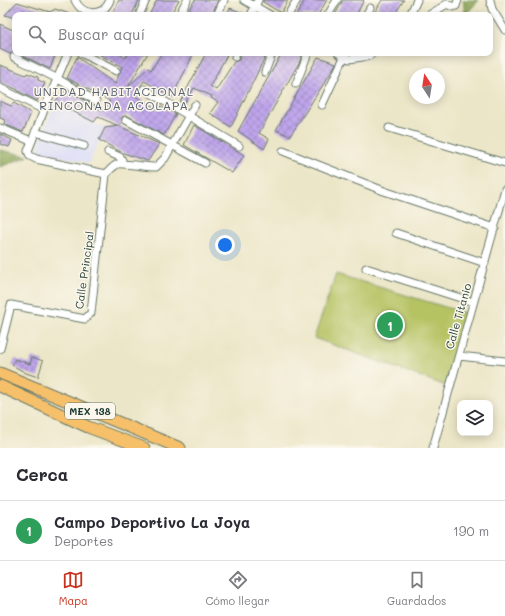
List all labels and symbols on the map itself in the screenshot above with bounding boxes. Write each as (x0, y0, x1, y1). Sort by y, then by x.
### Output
north arrow (409, 68, 445, 104)
district label: UNIDAD HABITACIONAL RINCONADA ACOLAPA (34, 83, 194, 113)
street label: Calle Principal (71, 230, 97, 310)
your location (215, 235, 235, 255)
street label: Calle Titanio (441, 281, 475, 351)
pin: 1 (377, 310, 403, 340)
road number: MEX 138 (65, 403, 115, 419)

